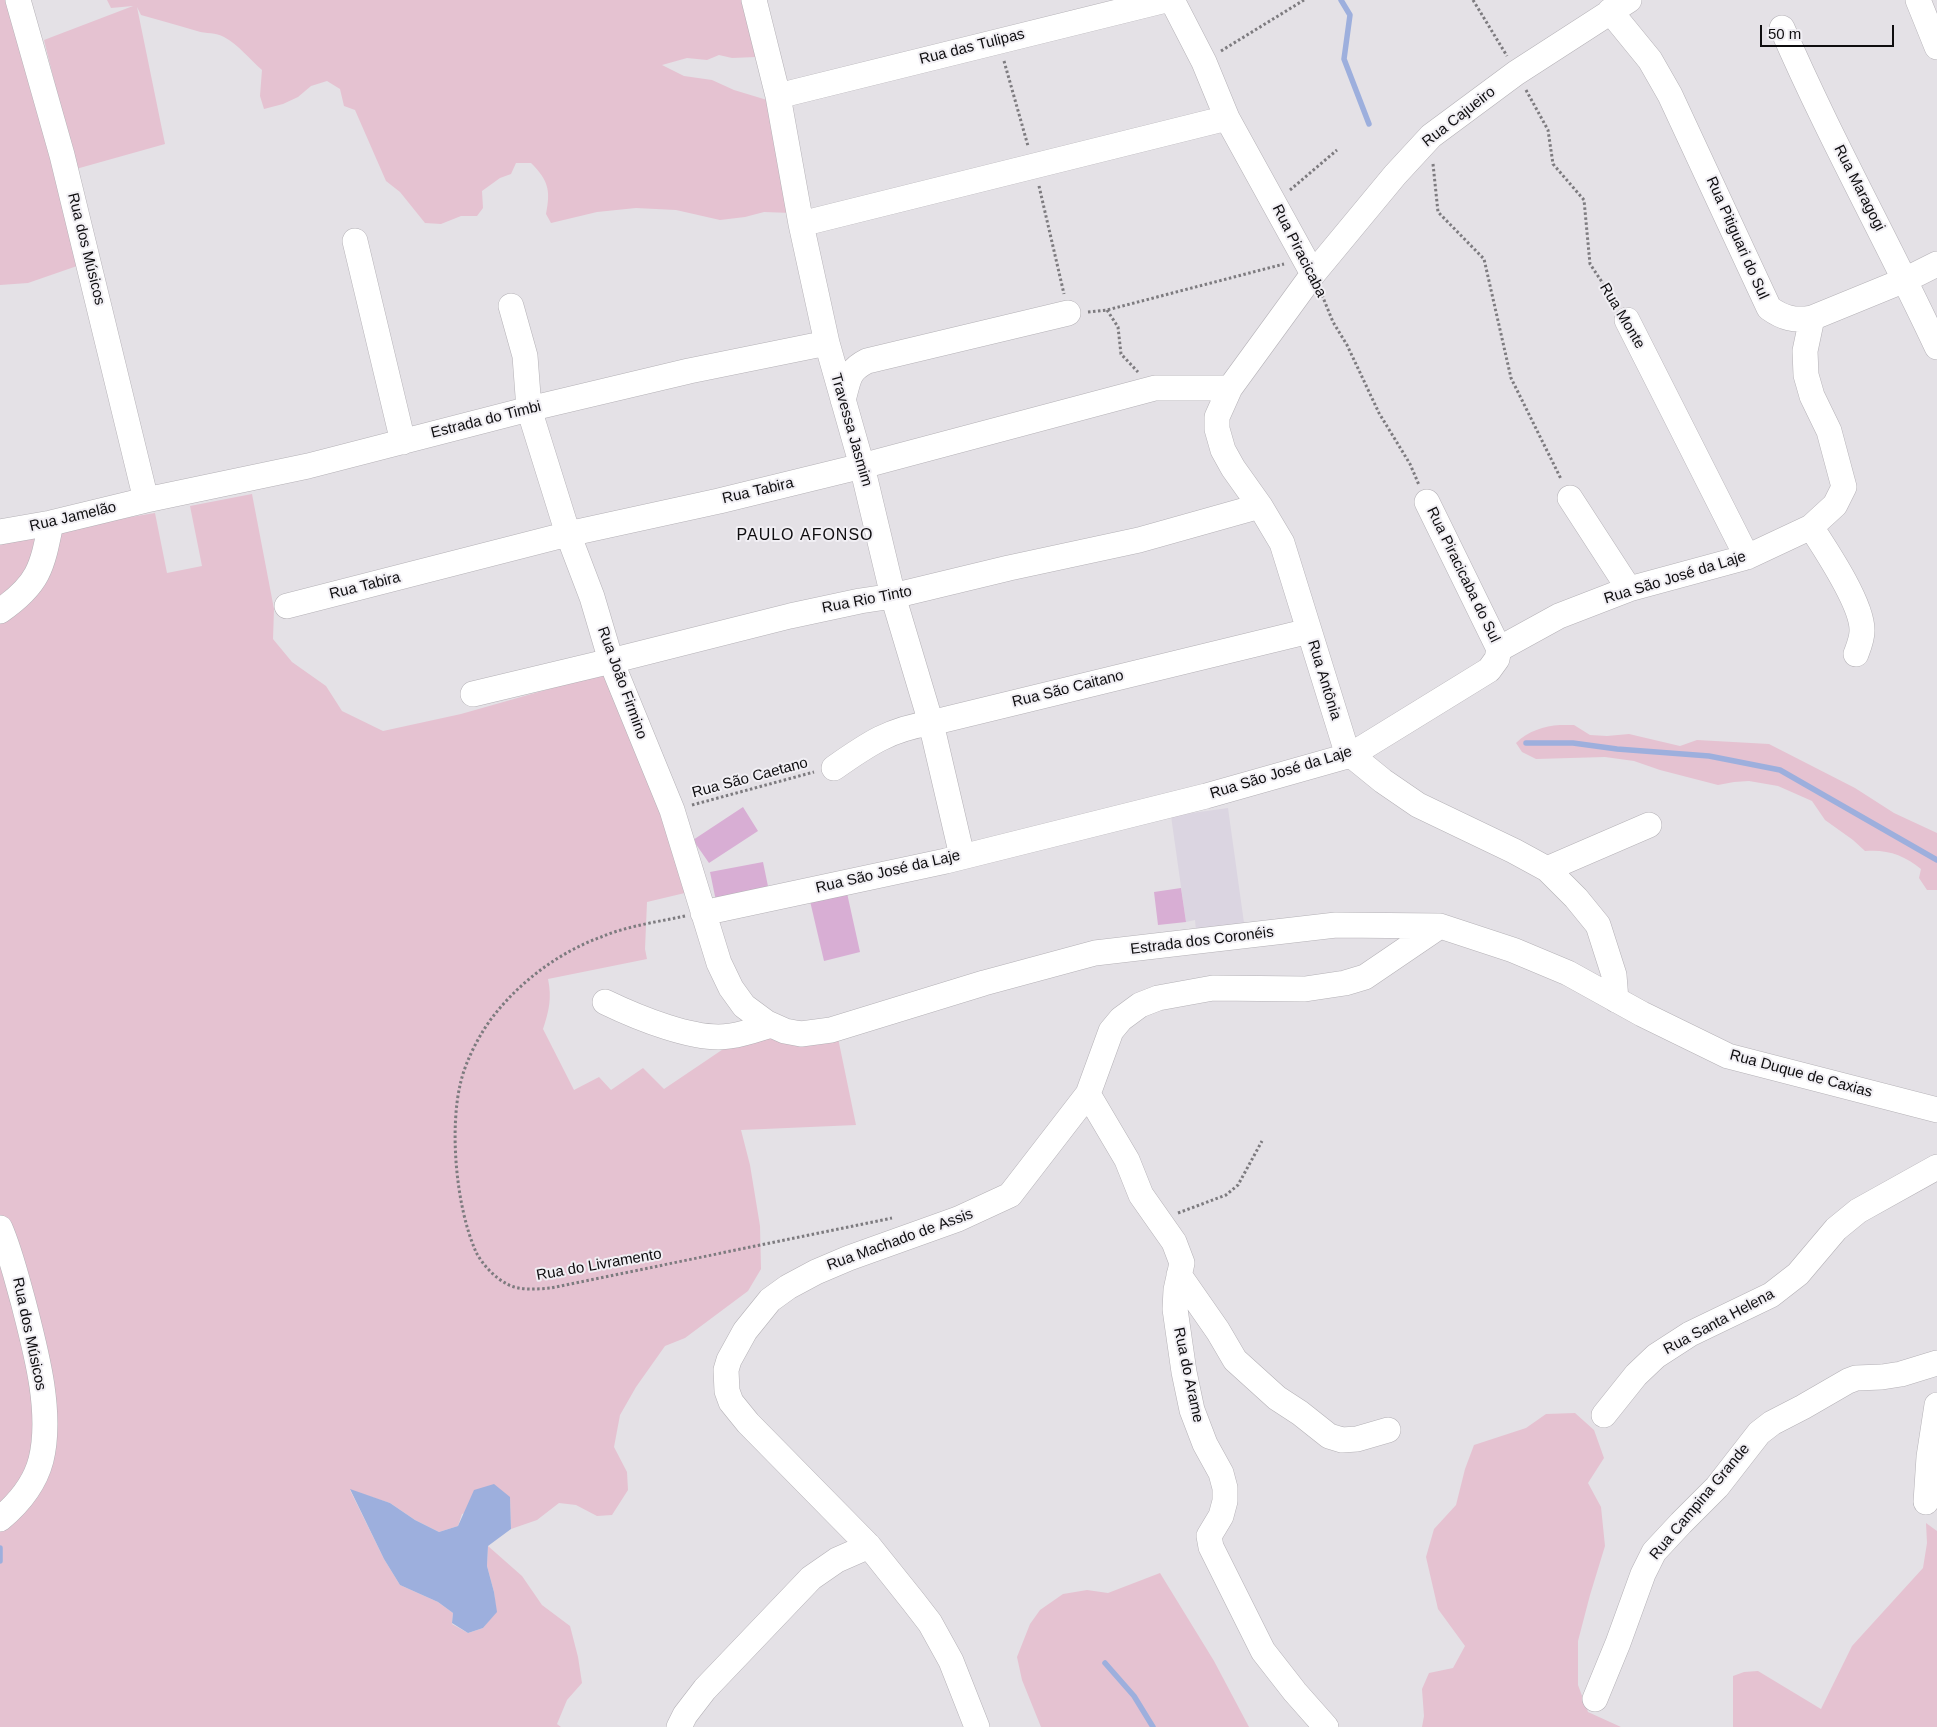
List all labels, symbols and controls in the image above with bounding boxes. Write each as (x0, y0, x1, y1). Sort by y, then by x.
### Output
scale bar (1762, 15, 1896, 47)
street label: Rua das Tulipas (918, 25, 1026, 69)
text: 50 m (1768, 25, 1801, 42)
street label: Rua Cajueiro (1419, 83, 1499, 151)
street label: Rua Maragogi (1830, 142, 1888, 234)
street label: Rua Pitiguari do Sul (1702, 174, 1772, 302)
street label: Rua dos Músicos (63, 191, 109, 307)
street label: Rua Piracicaba (1268, 202, 1330, 300)
street label: Rua Monte (1595, 280, 1649, 352)
street label: Travessa Jasmim (826, 371, 876, 489)
street label: Estrada do Timbi (429, 398, 543, 442)
street label: Rua Tabira (721, 474, 795, 508)
street label: Rua Jamelão (28, 498, 118, 536)
street label: Rua Piracicaba do Sul (1422, 504, 1504, 646)
district label: PAULO AFONSO (735, 526, 875, 546)
street label: Rua São José da Laje (1602, 548, 1748, 608)
street label: Rua Tabira (328, 568, 402, 604)
street label: Rua Rio Tinto (821, 582, 913, 618)
street label: Rua João Firmino (593, 624, 651, 742)
street label: Rua Antônia (1303, 638, 1345, 722)
street label: Rua São Caitano (1010, 666, 1126, 712)
street label: Rua São José da Laje (1208, 743, 1354, 803)
street label: Rua São Caetano (690, 754, 810, 802)
street label: Rua São José da Laje (814, 847, 962, 897)
street label: Estrada dos Coronéis (1129, 923, 1275, 959)
street label: Rua Duque de Caxias (1728, 1046, 1874, 1102)
street label: Rua Machado de Assis (824, 1205, 976, 1275)
street label: Rua do Livramento (535, 1245, 663, 1285)
street label: Rua dos Músicos (8, 1276, 50, 1392)
street label: Rua Santa Helena (1661, 1285, 1777, 1359)
street label: Rua do Arame (1169, 1326, 1207, 1424)
street label: Rua Campina Grande (1646, 1440, 1754, 1564)

